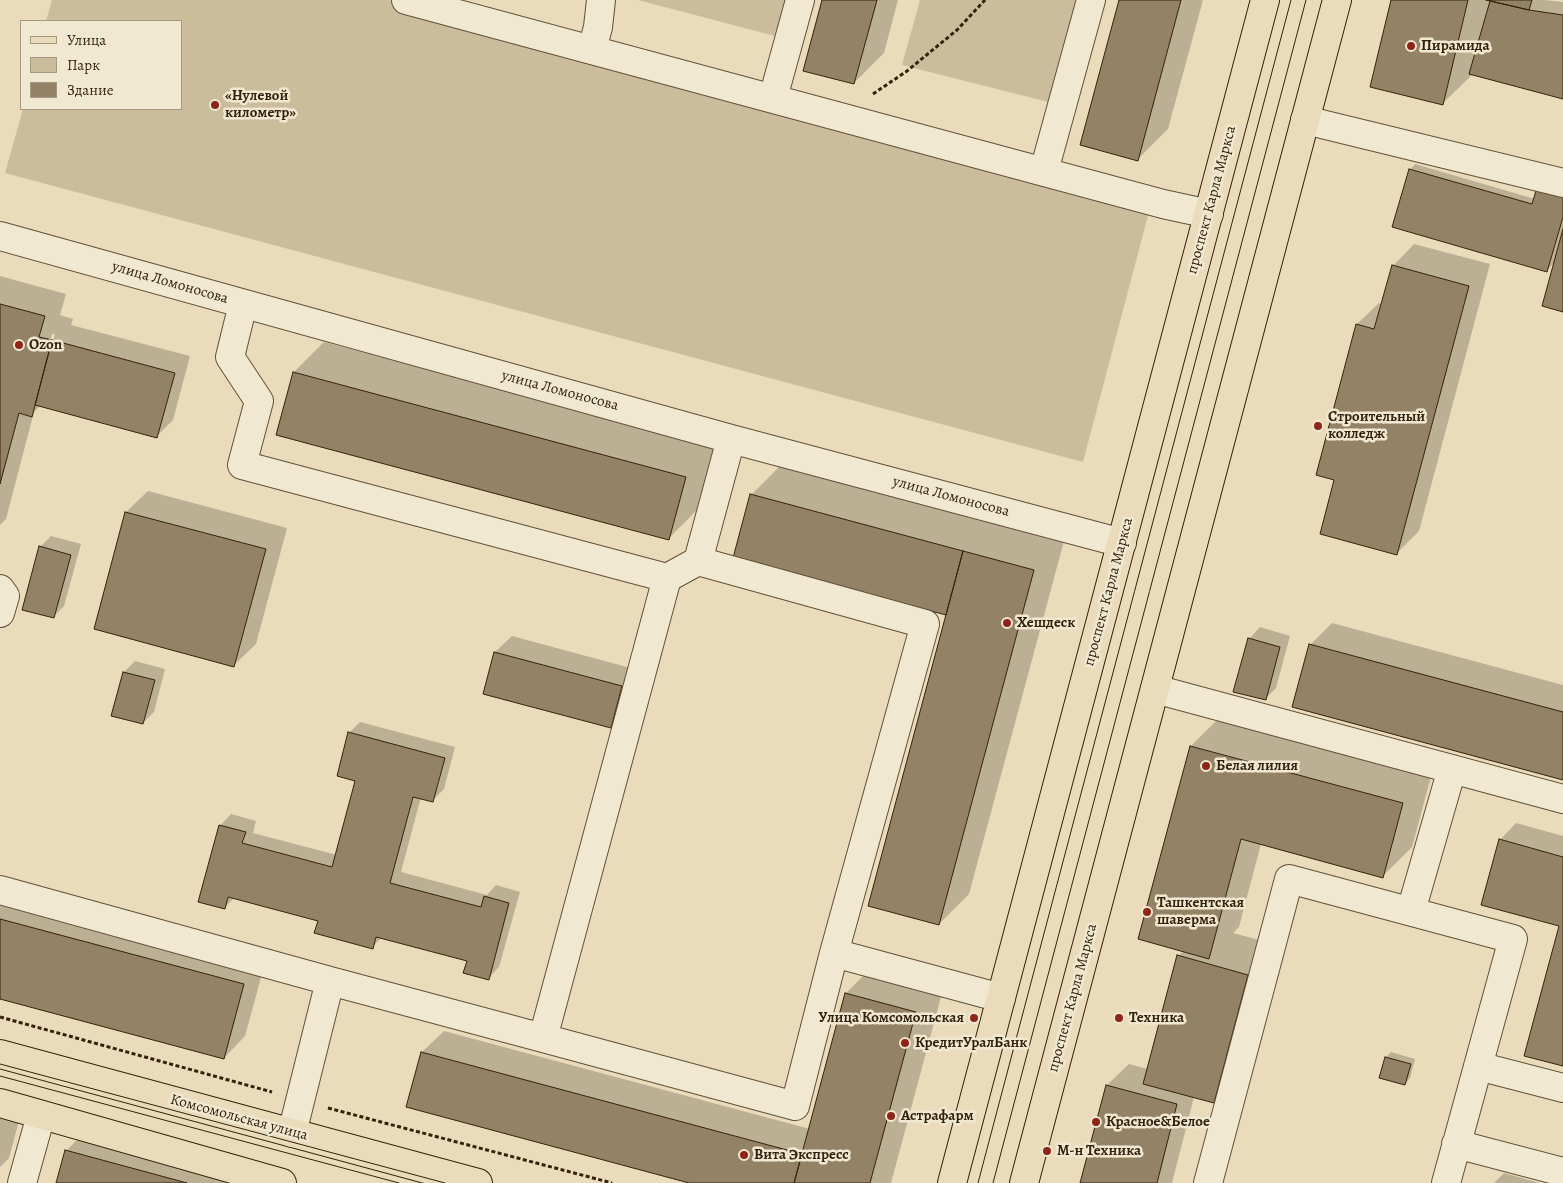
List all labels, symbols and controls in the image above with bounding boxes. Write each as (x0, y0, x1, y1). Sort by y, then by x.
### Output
legend (20, 20, 182, 110)
text: Улица (67, 30, 106, 50)
place label: Пирамида (1421, 37, 1490, 55)
marker: Пирамида (1405, 40, 1417, 52)
text: Парк (67, 55, 100, 75)
text: Здание (67, 80, 114, 100)
place label: «Нулевой километр» (225, 87, 296, 122)
marker: «Нулевой километр» (209, 99, 221, 111)
street label: проспект Карла Маркса (1184, 124, 1240, 276)
street label: улица Ломоносова (110, 258, 230, 308)
place label: Ozon (29, 336, 62, 354)
marker: Ozon (13, 339, 25, 351)
street label: улица Ломоносова (500, 367, 620, 415)
place label: Строительный колледж (1328, 408, 1425, 443)
marker: Строительный колледж (1312, 420, 1324, 432)
street label: улица Ломоносова (891, 473, 1011, 521)
street label: проспект Карла Маркса (1081, 516, 1137, 668)
place label: Хешдеск (1017, 614, 1075, 632)
marker: Хешдеск (1001, 617, 1013, 629)
place label: Белая лилия (1216, 757, 1298, 775)
marker: Белая лилия (1200, 760, 1212, 772)
place label: Ташкентская шаверма (1157, 894, 1244, 929)
marker: Ташкентская шаверма (1141, 906, 1153, 918)
street label: проспект Карла Маркса (1045, 922, 1101, 1074)
place label: Улица Комсомольская (819, 1009, 964, 1027)
place label: Техника (1129, 1009, 1184, 1027)
marker: Улица Комсомольская (968, 1012, 980, 1024)
marker: Техника (1113, 1012, 1125, 1024)
place label: КредитУралБанк (915, 1034, 1027, 1052)
marker: КредитУралБанк (899, 1037, 911, 1049)
street label: Комсомольская улица (168, 1091, 310, 1145)
place label: Астрафарм (901, 1107, 974, 1125)
marker: Астрафарм (885, 1110, 897, 1122)
place label: Красное&Белое (1106, 1113, 1210, 1131)
marker: Красное&Белое (1090, 1116, 1102, 1128)
place label: М-н Техника (1057, 1142, 1141, 1160)
marker: М-н Техника (1041, 1145, 1053, 1157)
place label: Вита Экспресс (754, 1146, 849, 1164)
marker: Вита Экспресс (738, 1149, 750, 1161)

